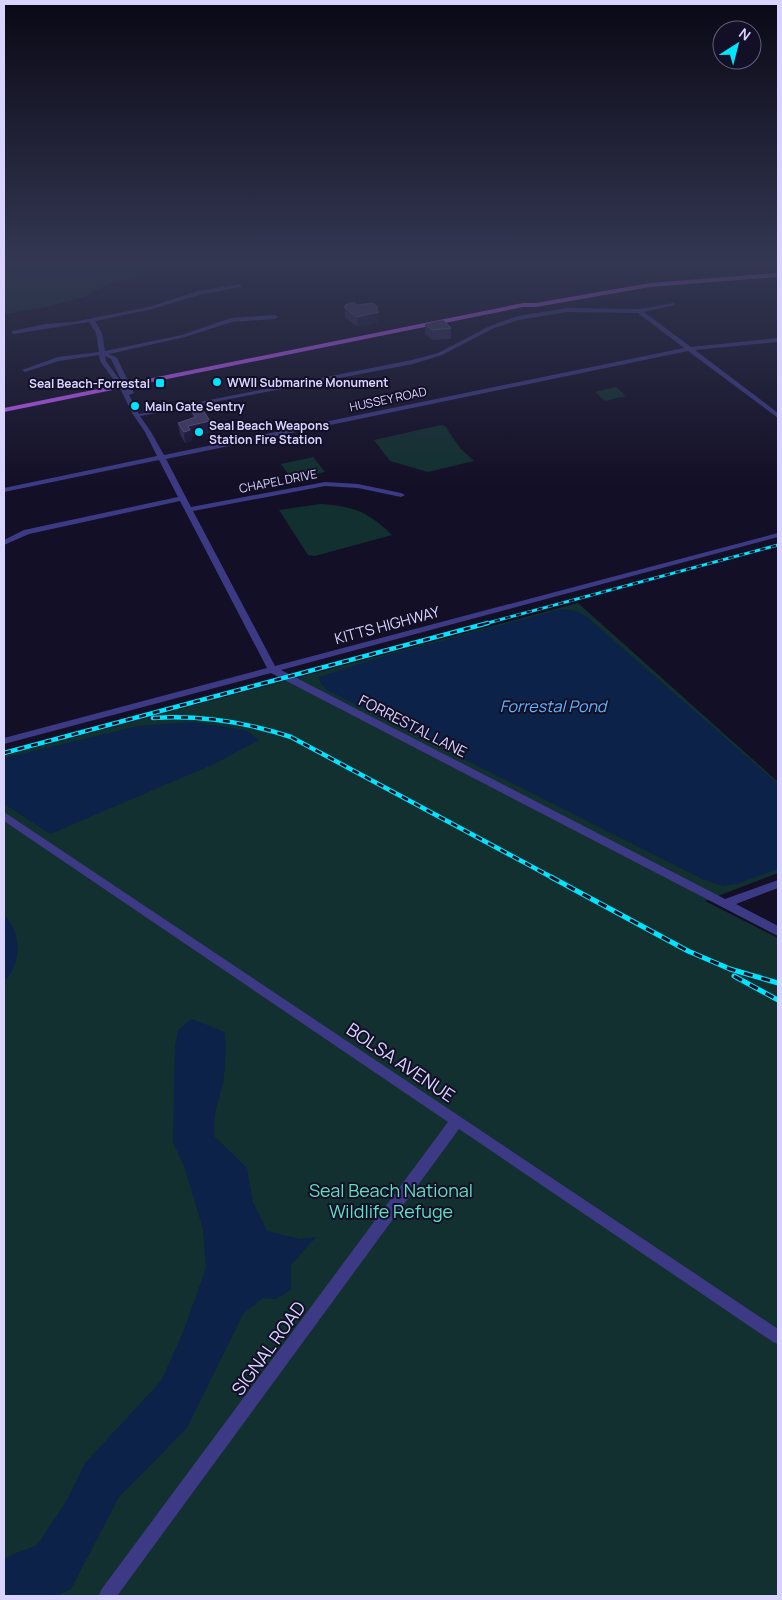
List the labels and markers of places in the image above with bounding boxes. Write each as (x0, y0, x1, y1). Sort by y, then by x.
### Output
place label: WWII Submarine Monument (227, 374, 388, 391)
place label: Seal Beach-Forrestal (29, 375, 150, 392)
marker: WWII Submarine Monument (211, 376, 223, 388)
marker: Seal Beach-Forrestal (154, 377, 166, 389)
place label: Main Gate Sentry (145, 398, 245, 415)
marker: Main Gate Sentry (129, 400, 141, 412)
place label: Seal Beach Weapons Station Fire Station (209, 417, 329, 448)
marker: Seal Beach Weapons Station Fire Station (193, 426, 205, 438)

